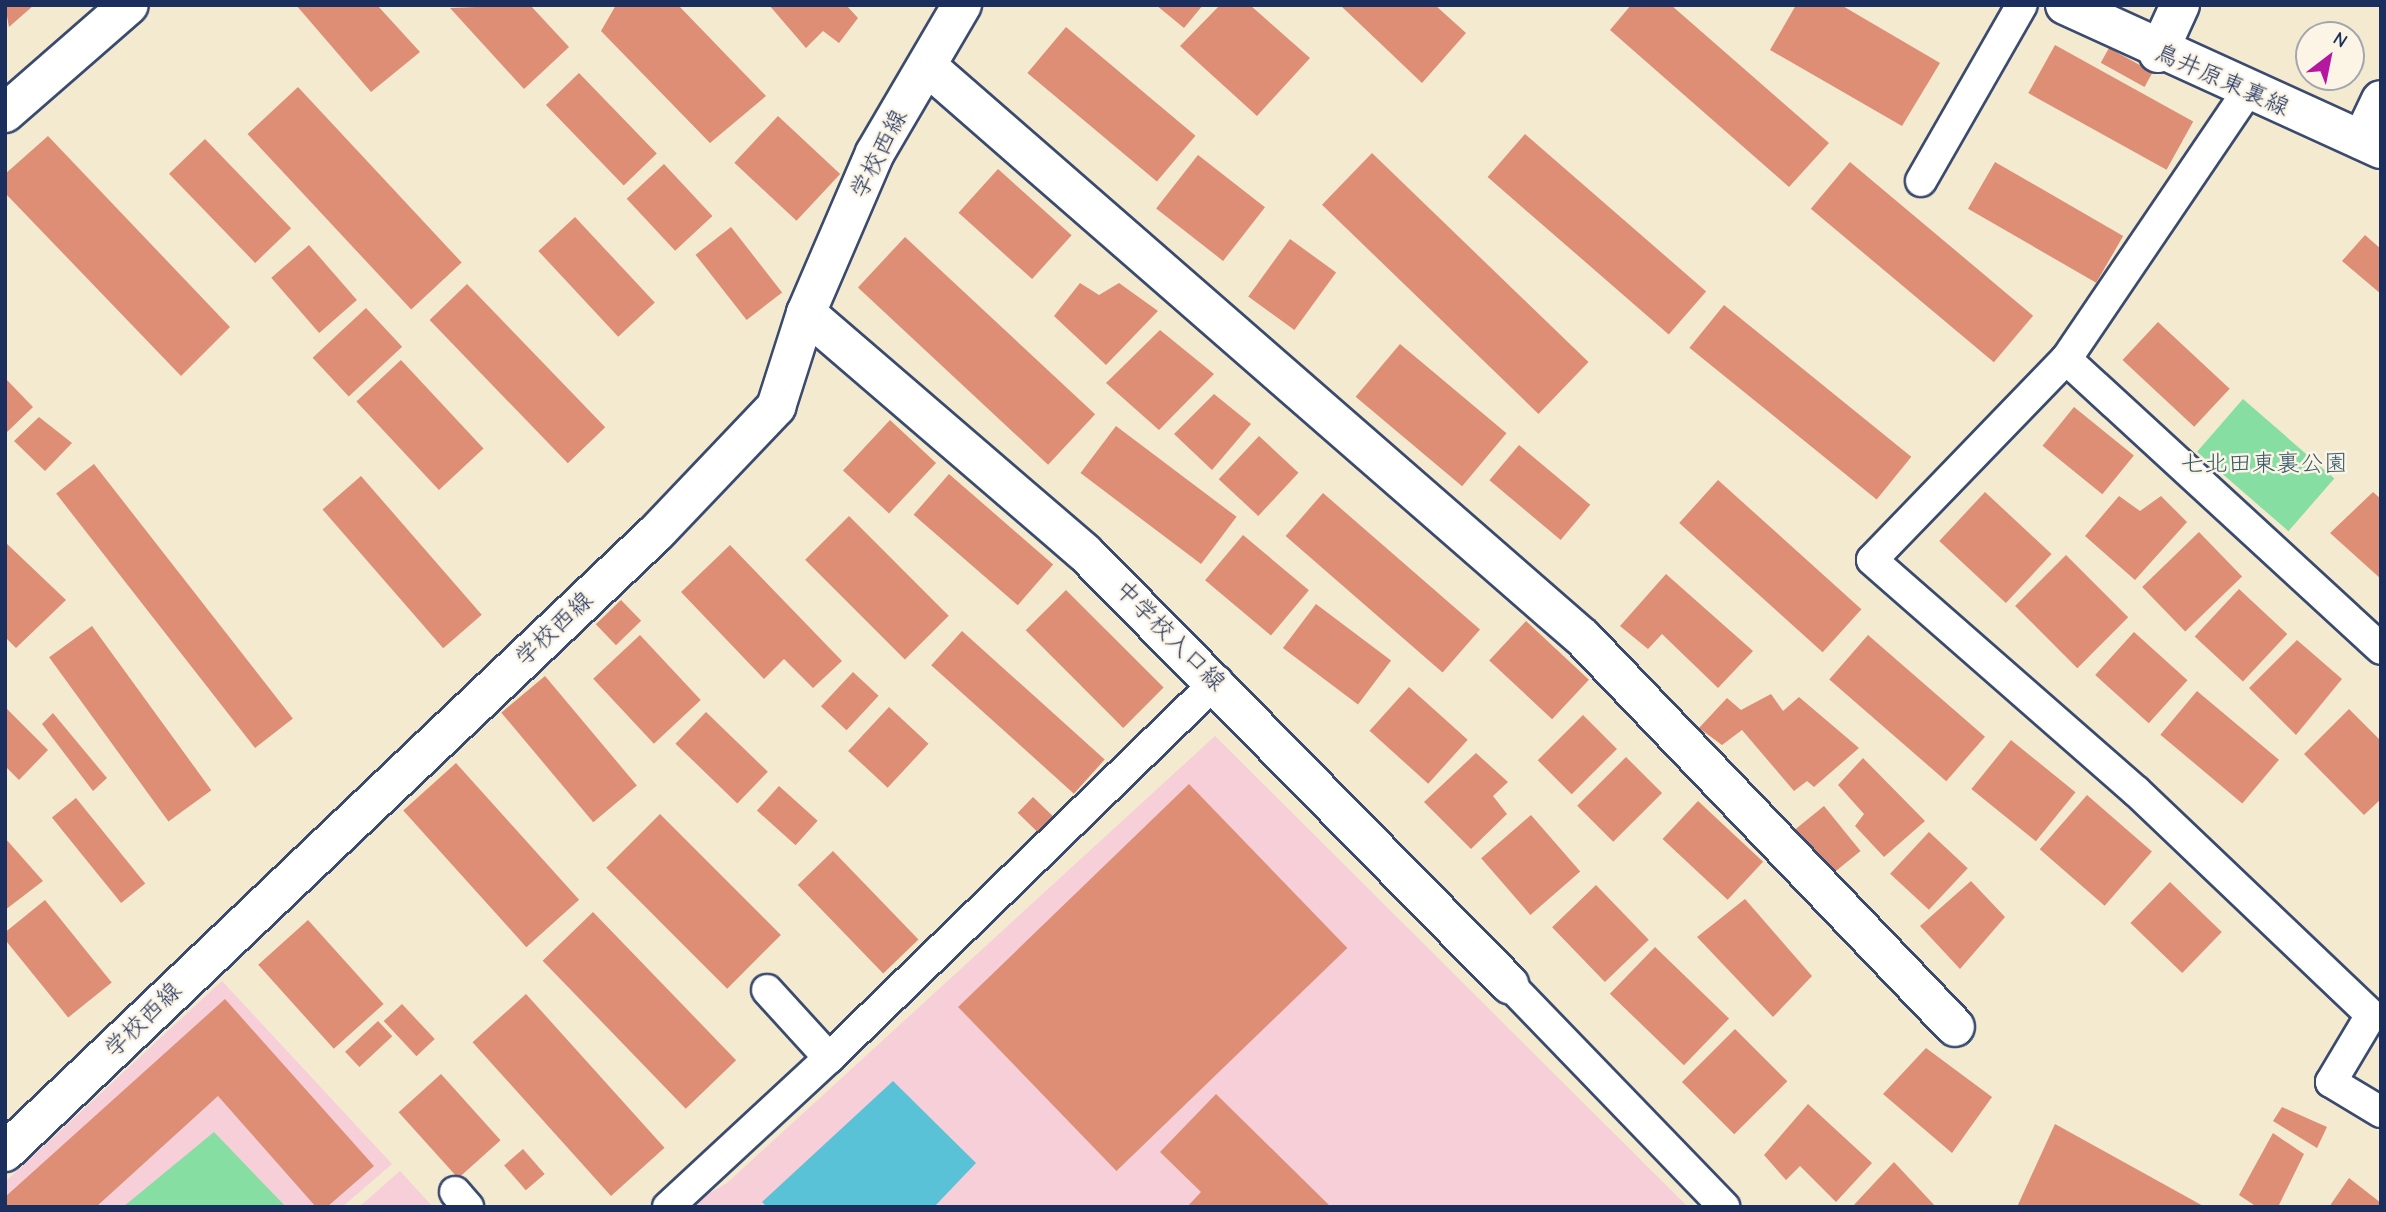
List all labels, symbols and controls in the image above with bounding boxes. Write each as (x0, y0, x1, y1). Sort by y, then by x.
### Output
north arrow (2295, 21, 2365, 91)
text: N (2329, 27, 2351, 52)
street label: 鳥井原東裏線 (2150, 38, 2294, 122)
street label: 学校西線 (844, 105, 914, 203)
park label: 七北田東裏公園 (2180, 450, 2348, 478)
street label: 中学校入口線 (1109, 575, 1231, 697)
street label: 学校西線 (509, 586, 599, 672)
street label: 学校西線 (98, 976, 188, 1064)

